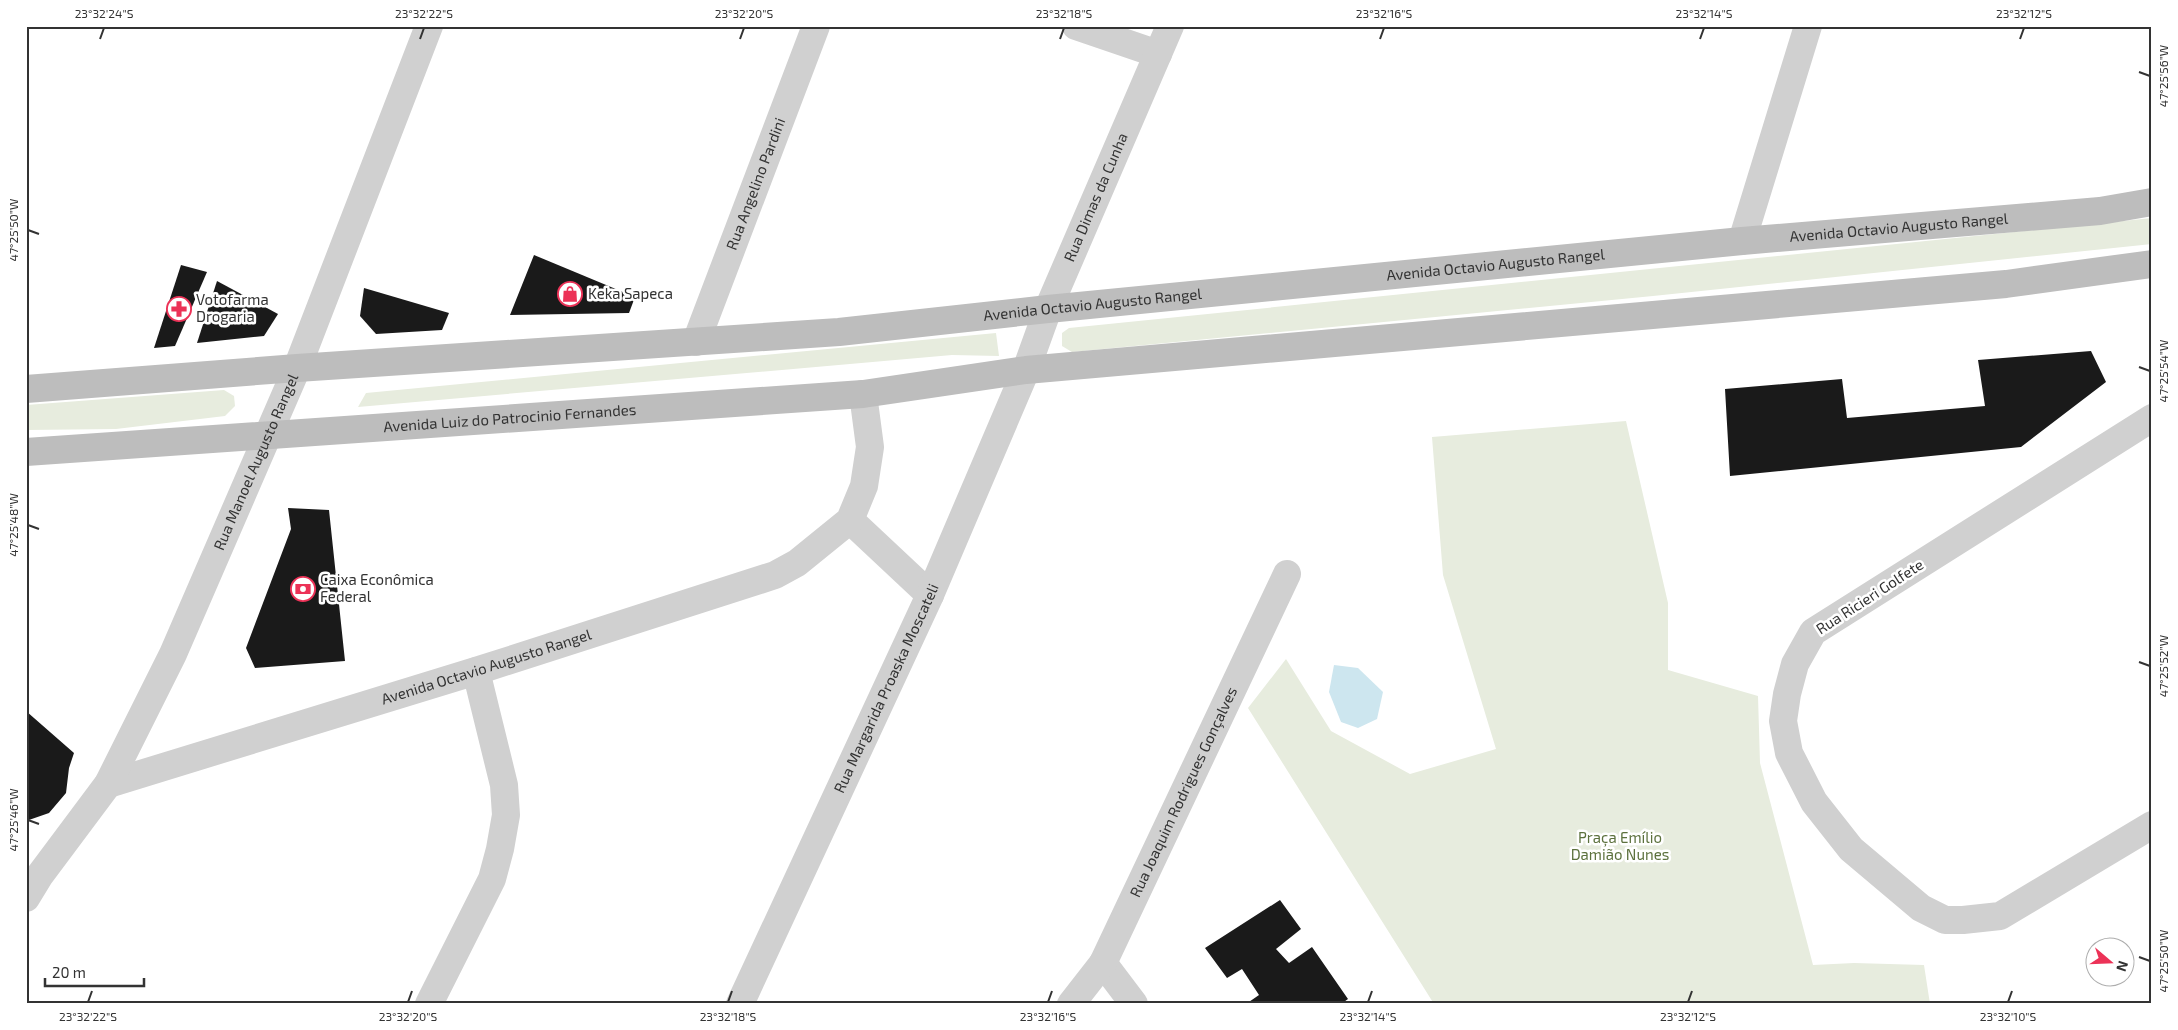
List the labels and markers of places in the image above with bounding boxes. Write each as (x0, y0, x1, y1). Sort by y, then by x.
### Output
shop icon: Keka Sapeca (557, 281, 583, 307)
place label: Keka Sapeca (588, 284, 673, 302)
place label: Votofarma Drogaria (196, 290, 269, 325)
pharmacy icon: Votofarma Drogaria (166, 296, 192, 322)
place label: Caixa Econômica Federal (320, 570, 434, 605)
bank icon: Caixa Econômica Federal (290, 576, 316, 602)

